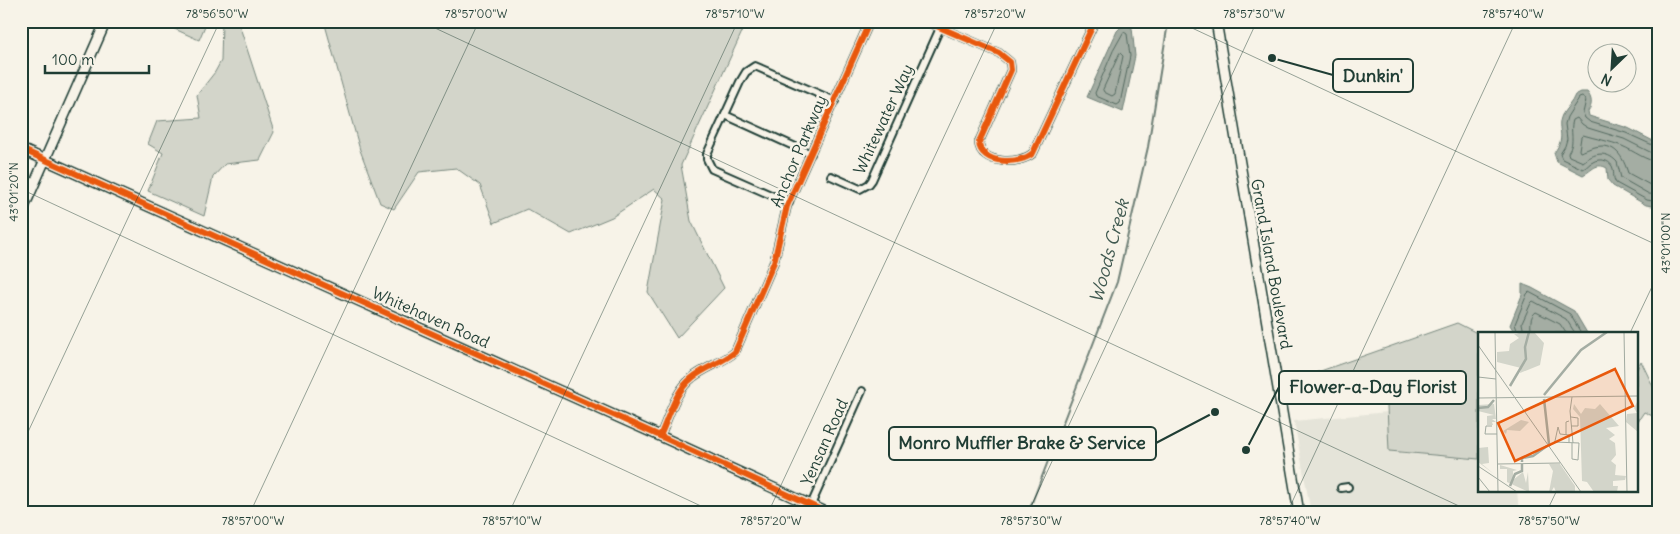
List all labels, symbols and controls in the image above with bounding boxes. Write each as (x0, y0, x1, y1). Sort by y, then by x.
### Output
text: 78°56'50"W (186, 6, 248, 21)
text: 78°57'00"W (445, 6, 507, 21)
text: 78°57'10"W (705, 6, 765, 21)
text: 78°57'20"W (964, 6, 1026, 21)
text: 78°57'30"W (1223, 6, 1285, 21)
text: 78°57'40"W (1482, 6, 1544, 21)
scale bar (45, 42, 149, 74)
north arrow (1588, 42, 1638, 92)
text: 100 m (52, 50, 94, 69)
callout: Dunkin' (1333, 59, 1413, 92)
street label: Whitewater Way (849, 61, 917, 177)
text: Dunkin' (1343, 64, 1403, 87)
text: N (1598, 70, 1615, 90)
street label: Anchor Parkway (765, 92, 831, 210)
text: 43°01'20"N (6, 162, 21, 222)
street label: Grand Island Boulevard (1247, 177, 1297, 351)
water label: Woods Creek (1084, 195, 1134, 305)
text: 43°01'00"N (1658, 213, 1673, 273)
street label: Whitehaven Road (369, 282, 493, 352)
inset map (1478, 332, 1638, 492)
callout: Flower-a-Day Florist (1279, 371, 1466, 404)
text: Flower-a-Day Florist (1289, 375, 1458, 398)
street label: Yensan Road (796, 396, 852, 488)
callout: Monro Muffler Brake & Service (889, 427, 1156, 460)
text: Monro Muffler Brake & Service (898, 431, 1146, 454)
text: 78°57'00"W (222, 513, 284, 528)
text: 78°57'10"W (482, 513, 542, 528)
text: 78°57'20"W (740, 513, 802, 528)
text: 78°57'30"W (1000, 513, 1062, 528)
text: 78°57'40"W (1259, 513, 1321, 528)
text: 78°57'50"W (1518, 513, 1580, 528)

